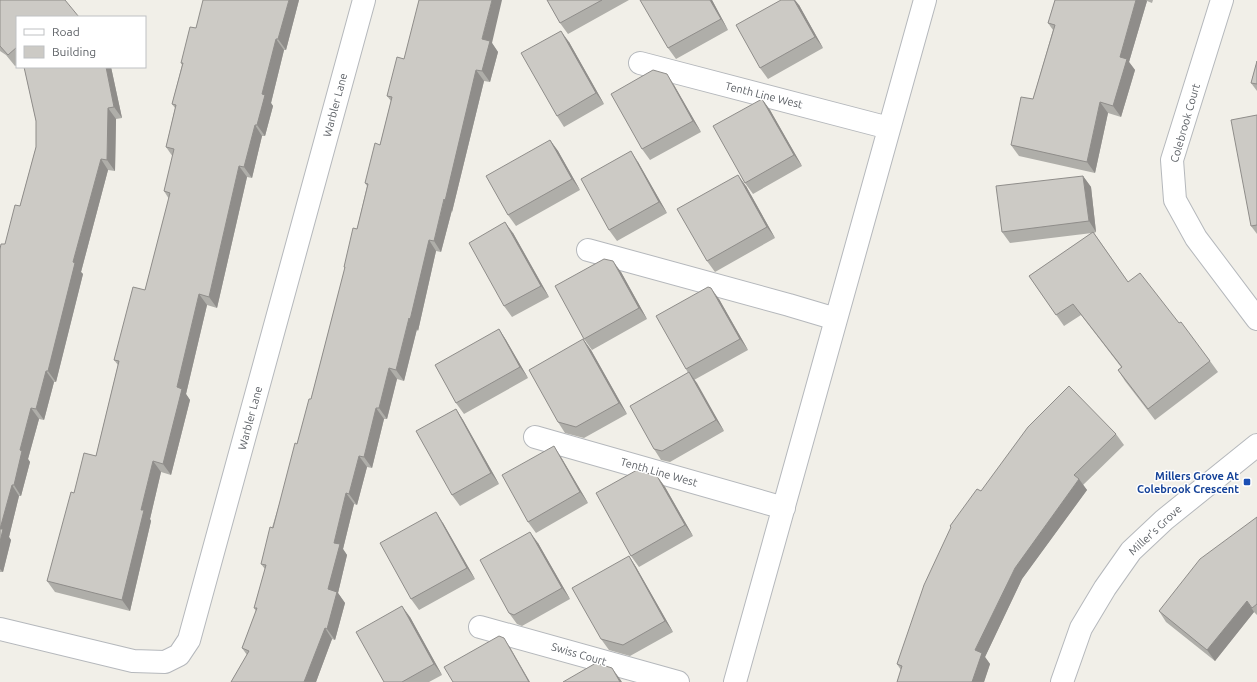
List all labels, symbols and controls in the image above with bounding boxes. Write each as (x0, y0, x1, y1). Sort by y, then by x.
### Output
legend (16, 16, 146, 68)
text: Road (52, 25, 80, 38)
text: Building (52, 45, 96, 58)
street label: Warbler Lane (321, 72, 349, 138)
street label: Tenth Line West (724, 80, 805, 111)
street label: Colebrook Court (1168, 81, 1202, 164)
street label: Warbler Lane (236, 385, 264, 451)
street label: Tenth Line West (619, 455, 699, 489)
place label: Millers Grove At Colebrook Crescent (1137, 470, 1239, 495)
marker: Millers Grove At Colebrook Crescent (1242, 477, 1252, 487)
street label: Miller's Grove (1126, 503, 1184, 557)
street label: Swiss Court (550, 640, 609, 668)

